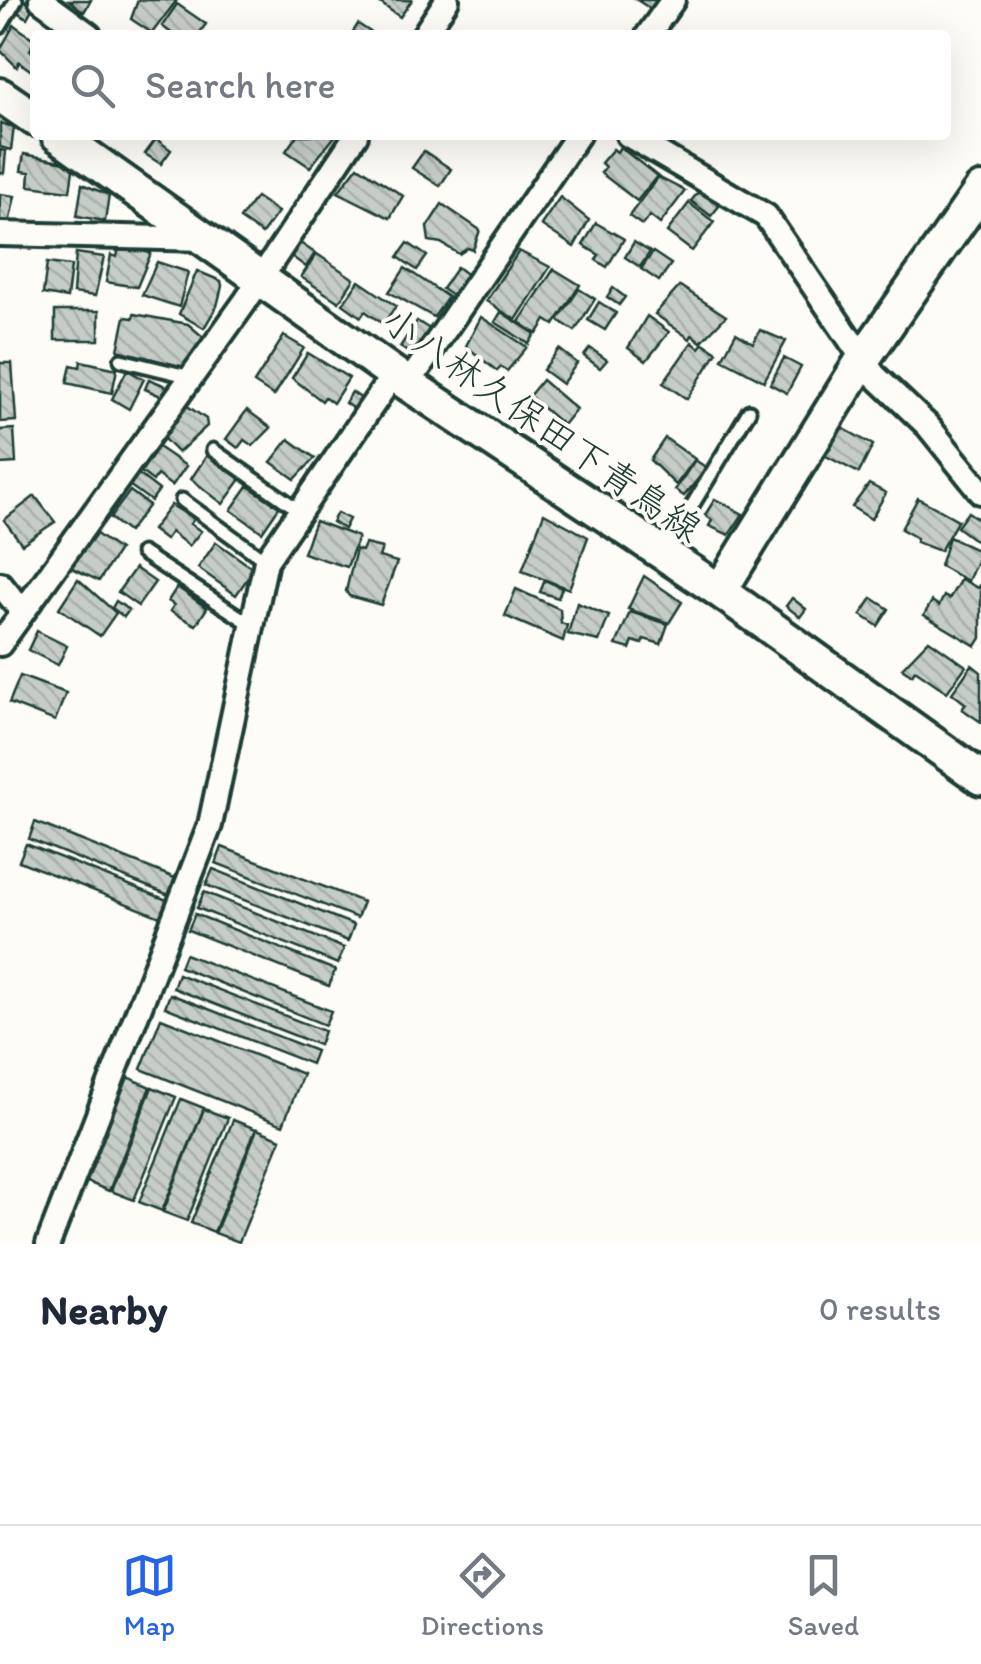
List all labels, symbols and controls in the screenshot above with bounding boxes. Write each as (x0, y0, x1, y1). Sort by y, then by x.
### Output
search box (30, 30, 951, 140)
icon: search (65, 58, 120, 113)
text: Search here (145, 62, 336, 108)
street label: 小八林久保田下青鳥線 (373, 296, 711, 552)
text: Nearby (40, 1284, 167, 1335)
text: 0 results (819, 1290, 941, 1328)
tab: Map (122, 1548, 177, 1642)
tab: Directions (421, 1548, 544, 1642)
tab: Saved (788, 1548, 859, 1642)

